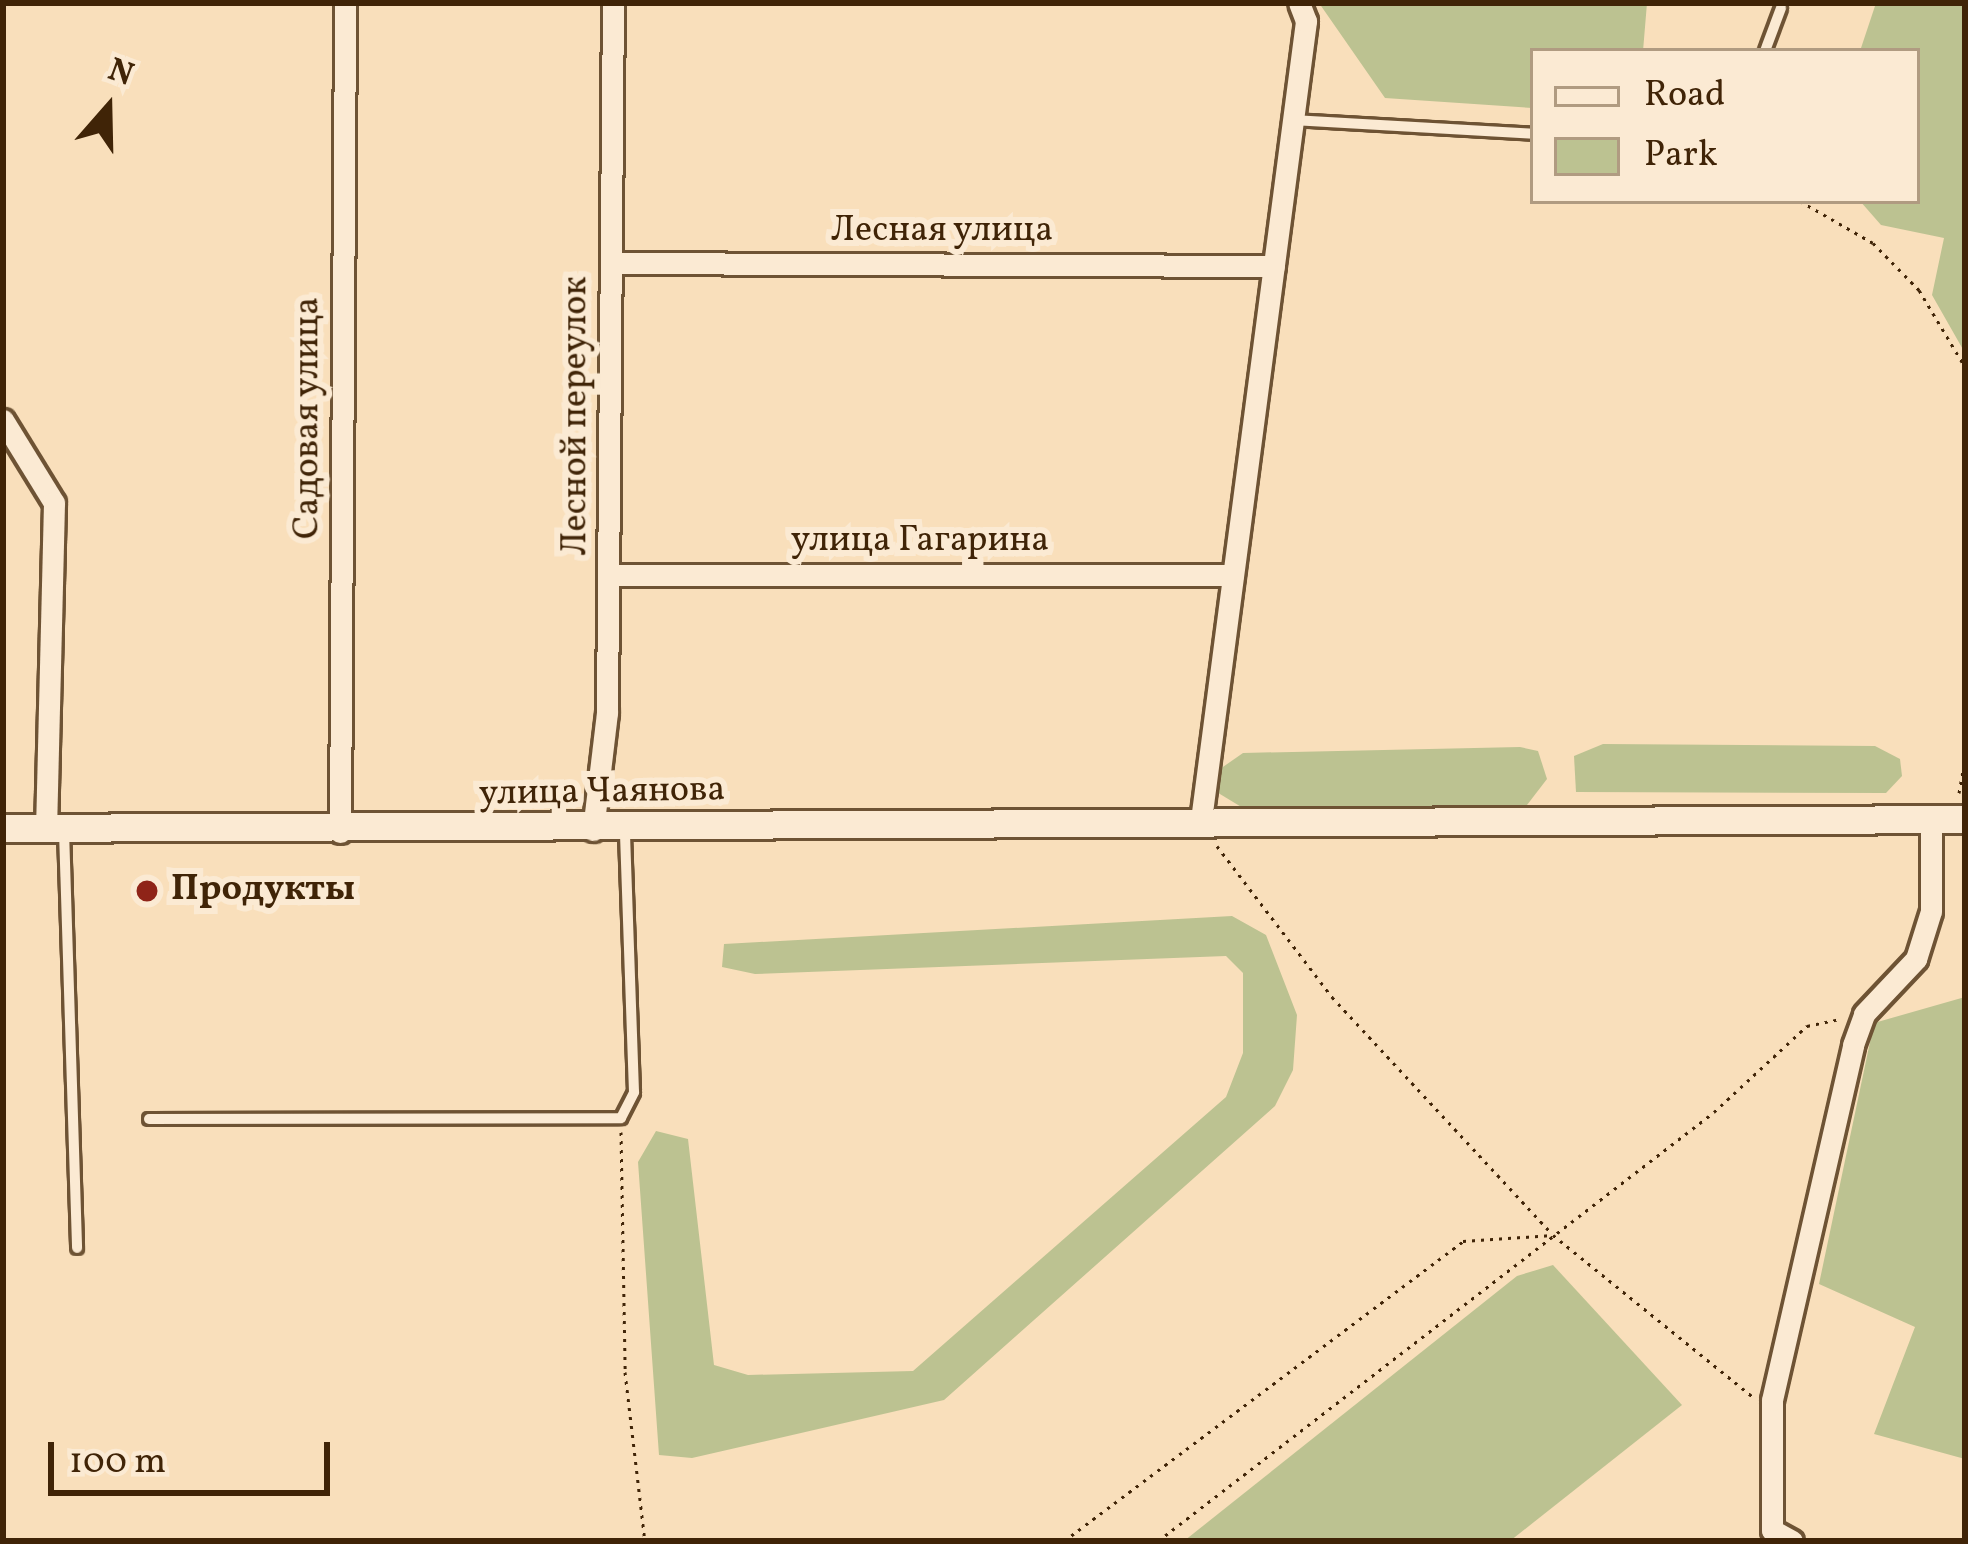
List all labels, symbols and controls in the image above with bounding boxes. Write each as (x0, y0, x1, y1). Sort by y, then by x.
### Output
north arrow (48, 48, 168, 168)
text: N (101, 48, 139, 100)
legend (1530, 48, 1920, 204)
text: Road (1644, 71, 1725, 121)
text: Park (1644, 131, 1718, 181)
street label: Лесная улица (830, 210, 1054, 254)
street label: Лесной переулок (555, 276, 599, 556)
street label: Садовая улица (287, 296, 331, 540)
street label: улица Гагарина (791, 520, 1049, 564)
street label: улица Чаянова (478, 769, 726, 817)
place label: Продукты (171, 869, 355, 913)
marker: Продукты (134, 878, 160, 904)
scale bar (54, 1418, 336, 1492)
text: 100 m (69, 1438, 166, 1488)

